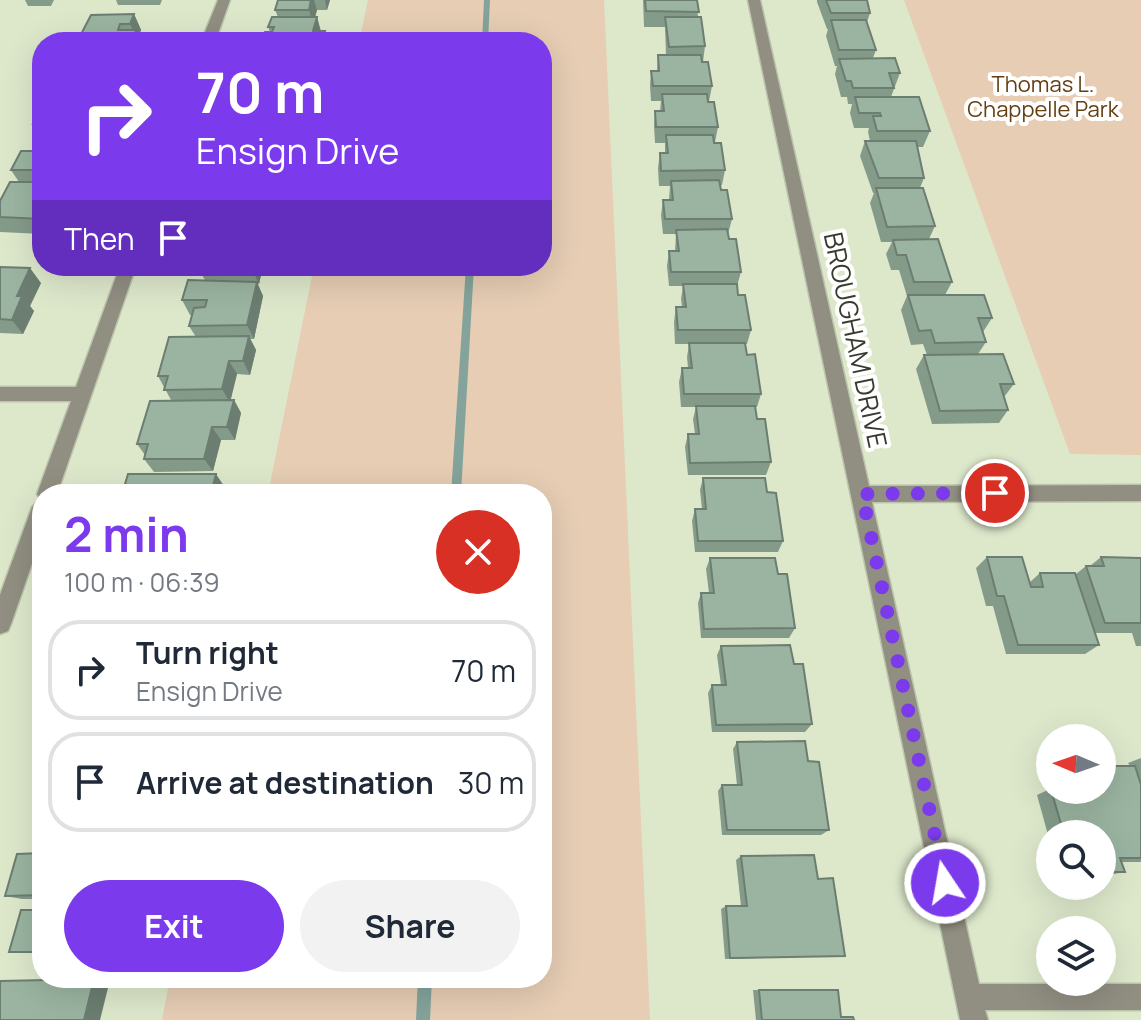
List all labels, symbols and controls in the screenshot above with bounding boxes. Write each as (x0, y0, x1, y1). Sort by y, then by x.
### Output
text: 70 m (196, 53, 324, 130)
icon: right (64, 64, 168, 168)
park label: Thomas L. Chappelle Park (967, 69, 1120, 124)
text: Ensign Drive (196, 126, 399, 175)
icon: arrive (151, 216, 195, 260)
text: Then (64, 218, 135, 259)
street label: BROUGHAM DRIVE (816, 229, 896, 451)
pin (961, 459, 1029, 527)
icon: arrive (973, 471, 1017, 515)
text: 2 min (64, 501, 189, 566)
button: close (436, 510, 520, 594)
text: 100 m · 06:39 (64, 564, 220, 600)
text: Turn right (136, 632, 279, 673)
icon: right (68, 648, 112, 692)
text: 70 m (451, 650, 516, 691)
text: Ensign Drive (136, 673, 283, 709)
north arrow (1036, 724, 1116, 804)
map controls (1036, 724, 1116, 996)
icon: arrive (68, 760, 112, 804)
text: Arrive at destination (136, 762, 434, 803)
text: 30 m (458, 762, 524, 803)
button: search (1036, 820, 1116, 900)
position arrow (903, 841, 987, 925)
button: Exit (64, 880, 284, 972)
button: Share (300, 880, 520, 972)
button: layers (1036, 916, 1116, 996)

